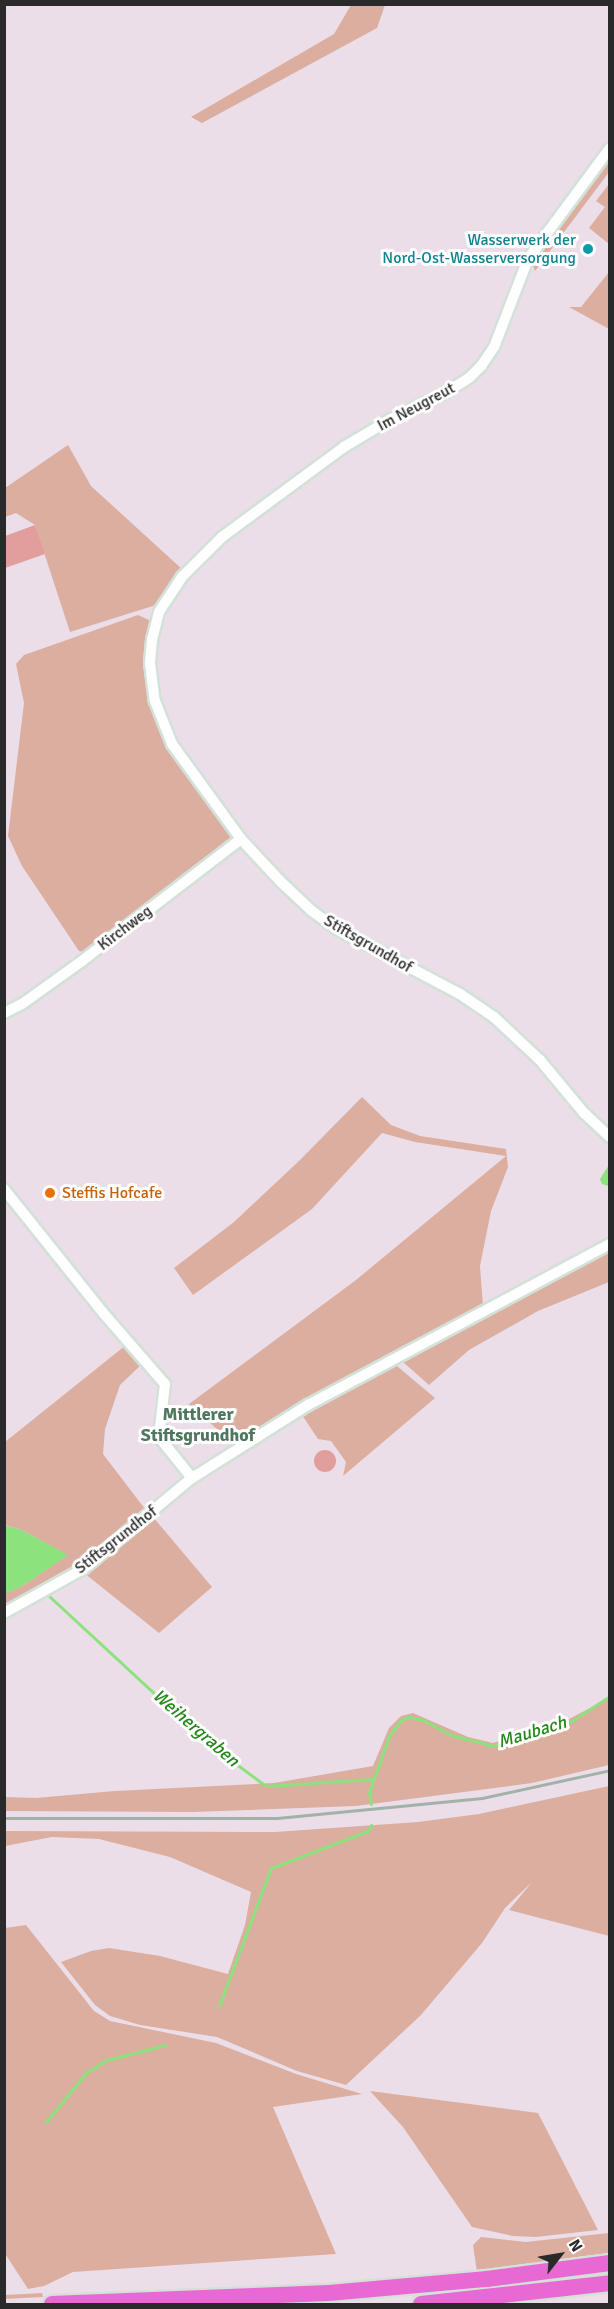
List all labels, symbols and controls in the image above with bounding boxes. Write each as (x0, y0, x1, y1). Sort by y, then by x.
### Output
place label: Wasserwerk der Nord-Ost-Wasserversorgung (382, 230, 576, 268)
marker: Wasserwerk der Nord-Ost-Wasserversorgung (581, 242, 595, 256)
street label: Im Neugreut (374, 379, 458, 435)
street label: Kirchweg (94, 901, 156, 955)
street label: Stiftsgrundhof (320, 911, 416, 977)
place label: Steffis Hofcafe (62, 1183, 162, 1203)
marker: Steffis Hofcafe (43, 1186, 57, 1200)
district label: Mittlerer Stiftsgrundhof (141, 1404, 255, 1446)
street label: Stiftsgrundhof (71, 1502, 161, 1578)
water label: Weihergraben (148, 1685, 244, 1771)
water label: Maubach (495, 1711, 569, 1753)
north arrow (530, 2225, 590, 2285)
text: N (564, 2236, 587, 2256)

